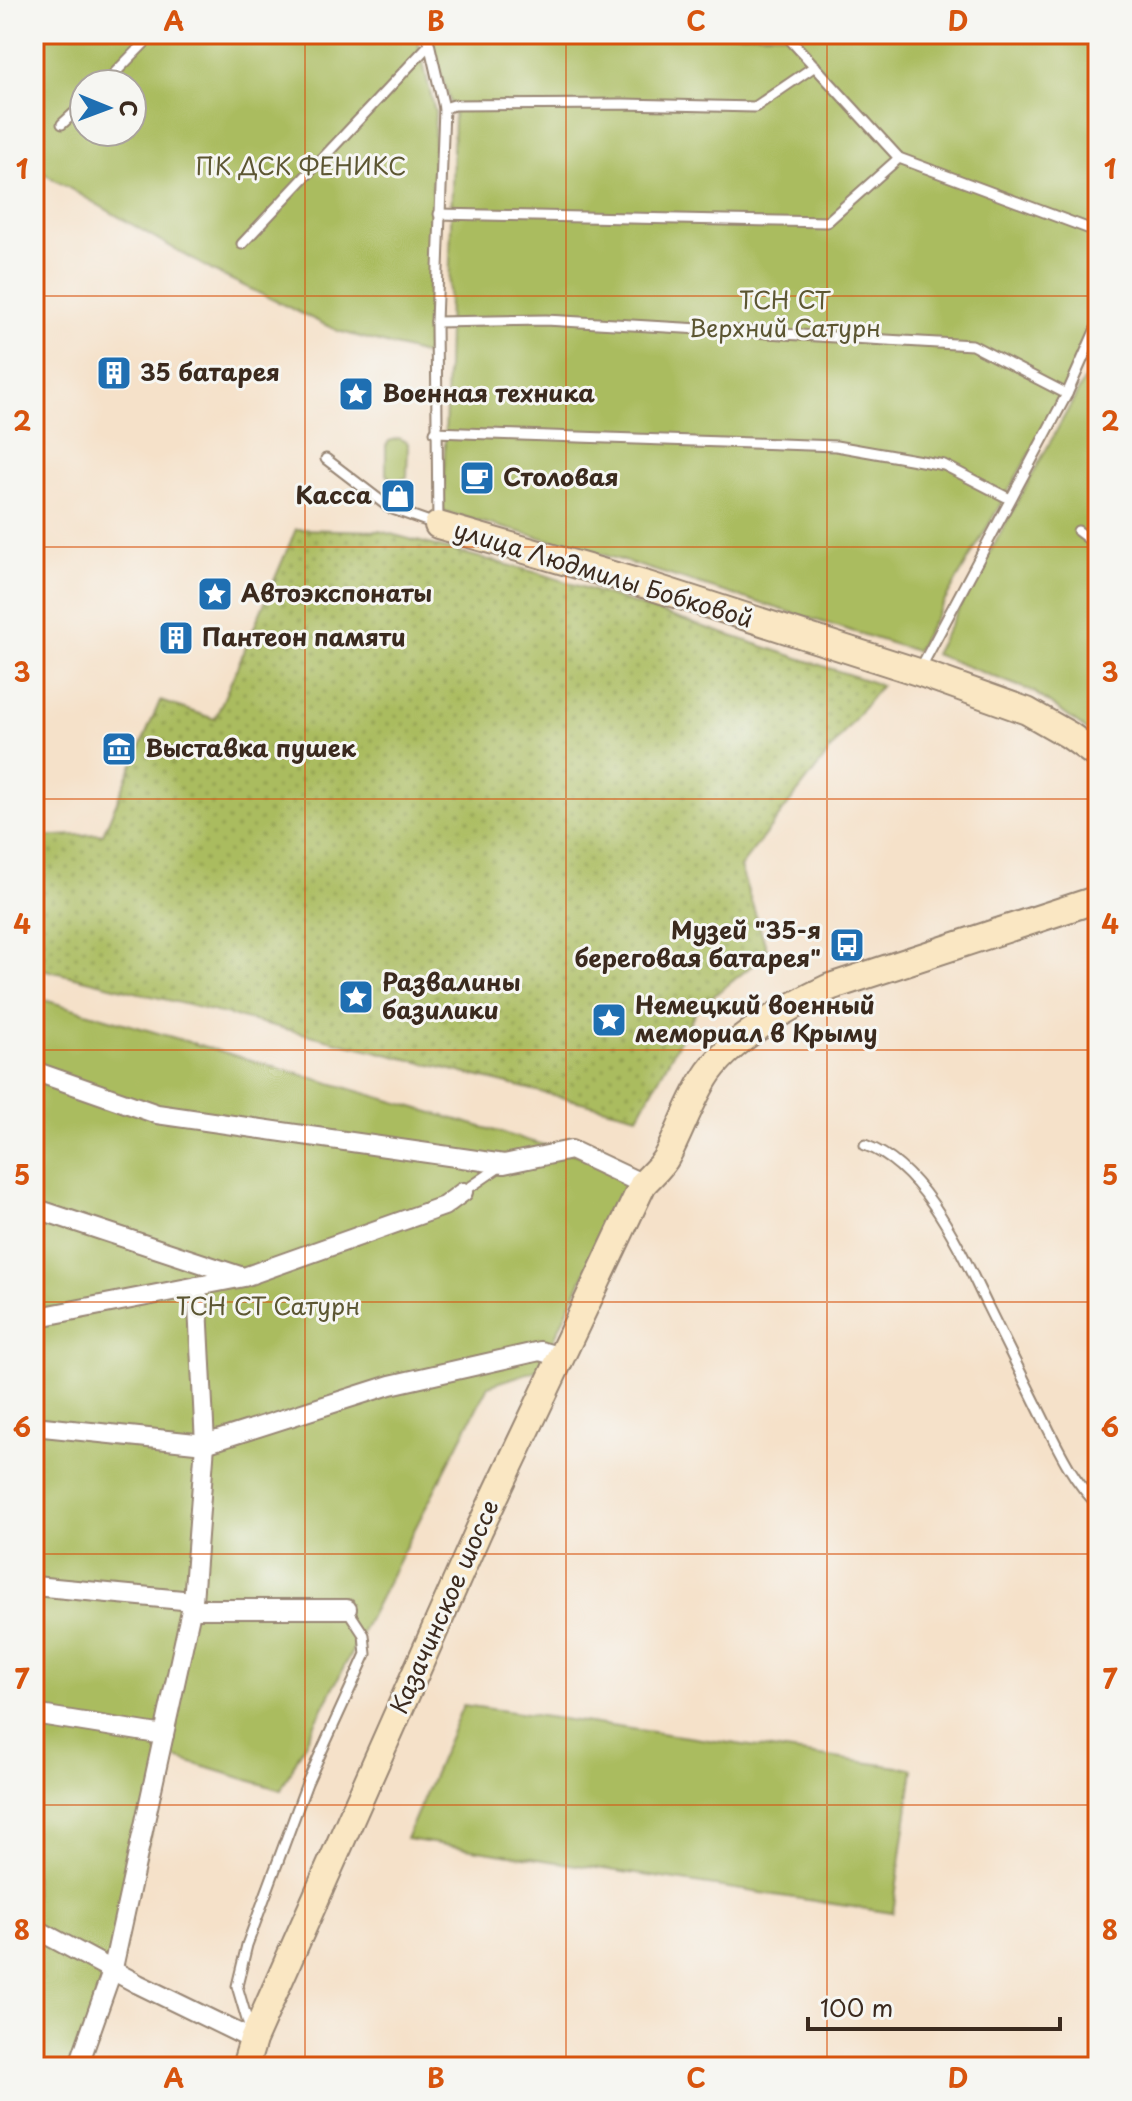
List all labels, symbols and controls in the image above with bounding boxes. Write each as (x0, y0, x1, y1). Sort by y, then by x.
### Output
text: A (164, 1, 184, 40)
text: B (427, 1, 445, 40)
text: C (686, 1, 706, 40)
text: D (948, 1, 968, 40)
north arrow (68, 68, 148, 148)
text: С (113, 100, 146, 117)
park label: ПК ДСК ФЕНИКС (195, 147, 407, 183)
text: 1 (16, 149, 28, 188)
text: 1 (1104, 149, 1116, 188)
park label: ТСН СТ Верхний Сатурн (689, 281, 881, 345)
place label: 35 батарея (140, 353, 280, 389)
building icon: 35 батарея (95, 354, 133, 392)
place label: Военная техника (382, 374, 595, 410)
place icon: Военная техника (337, 375, 375, 413)
text: 2 (13, 401, 31, 440)
text: 2 (1101, 401, 1119, 440)
place label: Столовая (503, 458, 619, 494)
cafe icon: Столовая (458, 459, 496, 497)
place label: Касса (296, 476, 373, 512)
shop icon: Касса (379, 477, 417, 515)
street label: улица Людмилы Бобковой (450, 510, 757, 636)
place label: Автоэкспонаты (241, 574, 432, 610)
place icon: Автоэкспонаты (196, 575, 234, 613)
place label: Пантеон памяти (202, 618, 406, 654)
building icon: Пантеон памяти (157, 619, 195, 657)
text: 3 (13, 652, 31, 691)
text: 3 (1101, 652, 1119, 691)
place label: Выставка пушек (145, 729, 357, 765)
museum icon: Выставка пушек (100, 730, 138, 768)
text: 4 (13, 904, 31, 943)
text: 4 (1101, 904, 1119, 943)
place label: Музей "35-я береговая батарея" (575, 911, 821, 975)
bus stop icon: Музей "35-я береговая батарея" (828, 926, 866, 964)
place label: Развалины базилики (382, 963, 520, 1027)
place icon: Развалины базилики (337, 978, 375, 1016)
place label: Немецкий военный мемориал в Крыму (635, 986, 877, 1050)
place icon: Немецкий военный мемориал в Крыму (590, 1001, 628, 1039)
text: 5 (14, 1155, 30, 1194)
text: 5 (1102, 1155, 1118, 1194)
park label: ТСН СТ Сатурн (176, 1287, 360, 1323)
text: 6 (13, 1407, 31, 1446)
text: 6 (1101, 1407, 1119, 1446)
street label: Казачинское шоссе (380, 1493, 507, 1719)
text: 7 (15, 1659, 30, 1698)
text: 7 (1103, 1659, 1118, 1698)
text: 8 (14, 1910, 30, 1949)
text: 8 (1102, 1910, 1118, 1949)
scale bar (808, 1981, 1060, 2031)
text: 100 m (820, 1989, 893, 2025)
text: A (164, 2058, 184, 2097)
text: B (427, 2058, 445, 2097)
text: C (686, 2058, 706, 2097)
text: D (948, 2058, 968, 2097)

